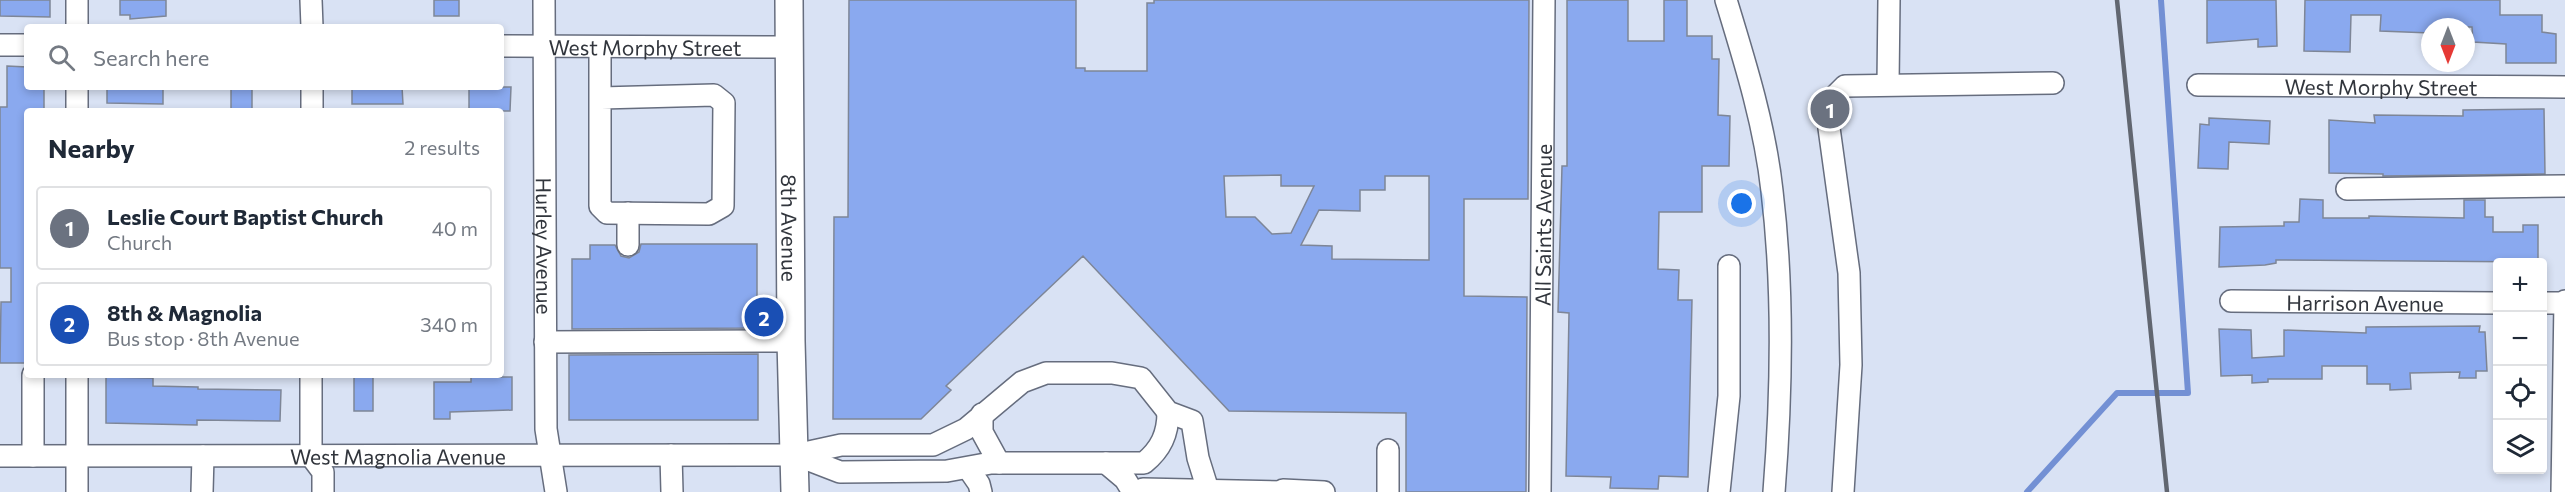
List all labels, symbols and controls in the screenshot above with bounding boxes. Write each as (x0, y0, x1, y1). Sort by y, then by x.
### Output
north arrow (2421, 18, 2475, 72)
search box (24, 24, 504, 90)
street label: West Morphy Street (549, 34, 741, 59)
icon: search (45, 41, 78, 74)
text: Search here (93, 44, 209, 71)
street label: West Morphy Street (2285, 73, 2477, 99)
pin: 1 (1810, 86, 1850, 132)
text: Nearby (48, 132, 135, 163)
text: 2 results (404, 135, 480, 159)
street label: All Saints Avenue (1529, 144, 1555, 306)
street label: 8th Avenue (778, 174, 803, 282)
street label: Hurley Avenue (532, 177, 558, 315)
your location (1727, 189, 1756, 218)
text: Leslie Court Baptist Church (107, 203, 383, 230)
text: 1 (65, 216, 74, 240)
text: 40 m (432, 216, 478, 240)
text: Church (107, 230, 172, 254)
map controls (2493, 258, 2547, 474)
button: + (2493, 258, 2547, 312)
street label: Harrison Avenue (2286, 289, 2444, 315)
pin: 2 (744, 294, 783, 340)
text: 8th & Magnolia (107, 299, 262, 326)
text: 2 (64, 312, 75, 336)
text: 340 m (420, 312, 478, 336)
button: − (2493, 312, 2547, 366)
text: Bus stop · 8th Avenue (107, 326, 300, 350)
button: locate (2493, 366, 2547, 420)
button: layers (2493, 420, 2547, 474)
street label: West Magnolia Avenue (290, 443, 506, 468)

